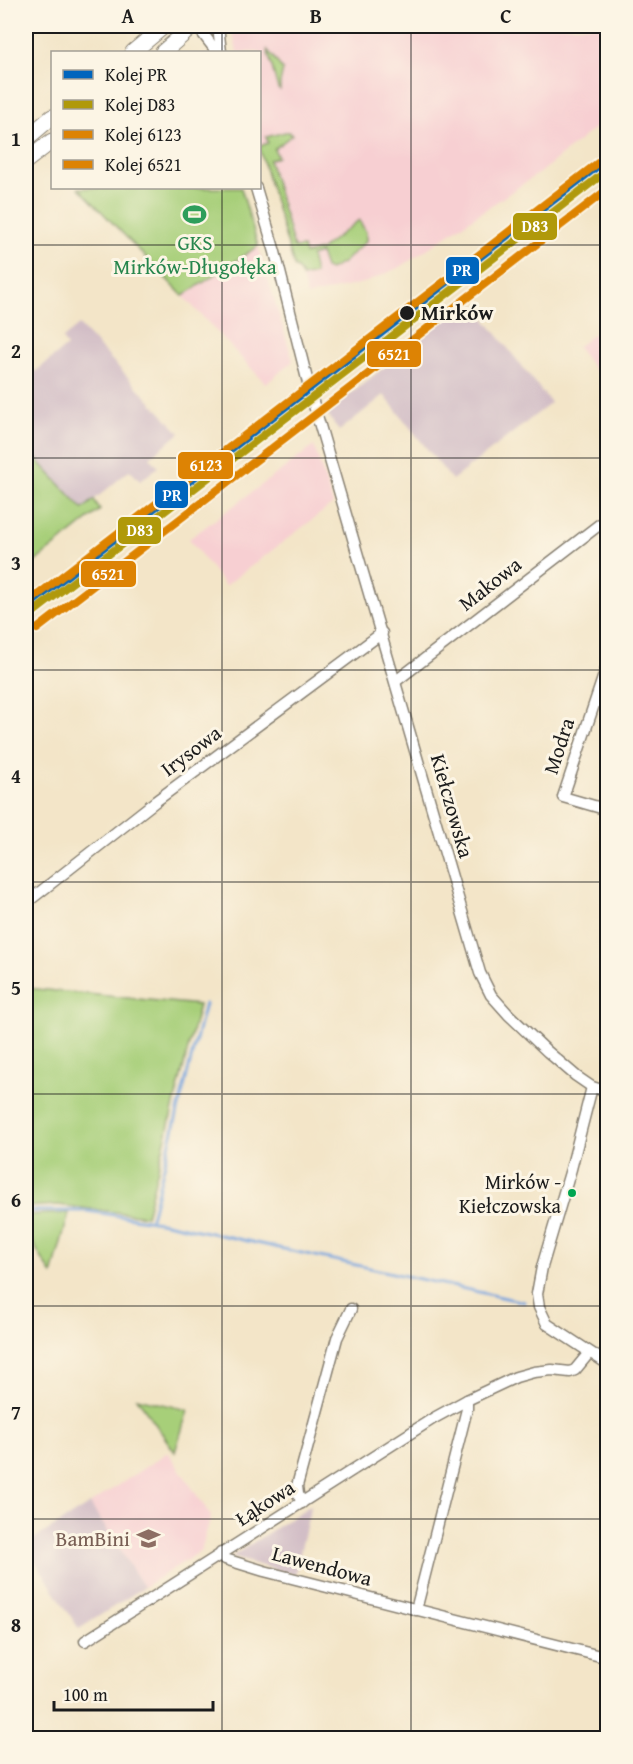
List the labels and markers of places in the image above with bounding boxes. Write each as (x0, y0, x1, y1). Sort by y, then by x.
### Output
sports icon: GKS Mirków-Długołęka (182, 202, 208, 228)
place label: GKS Mirków-Długołęka (113, 227, 277, 282)
place label: Mirków (421, 297, 494, 328)
marker: Mirków (398, 304, 416, 322)
place label: Mirków - Kiełczowska (459, 1167, 562, 1220)
marker: Mirków - Kiełczowska (566, 1187, 578, 1199)
place label: BamBini (56, 1523, 130, 1554)
school or university icon: BamBini (135, 1526, 161, 1552)

